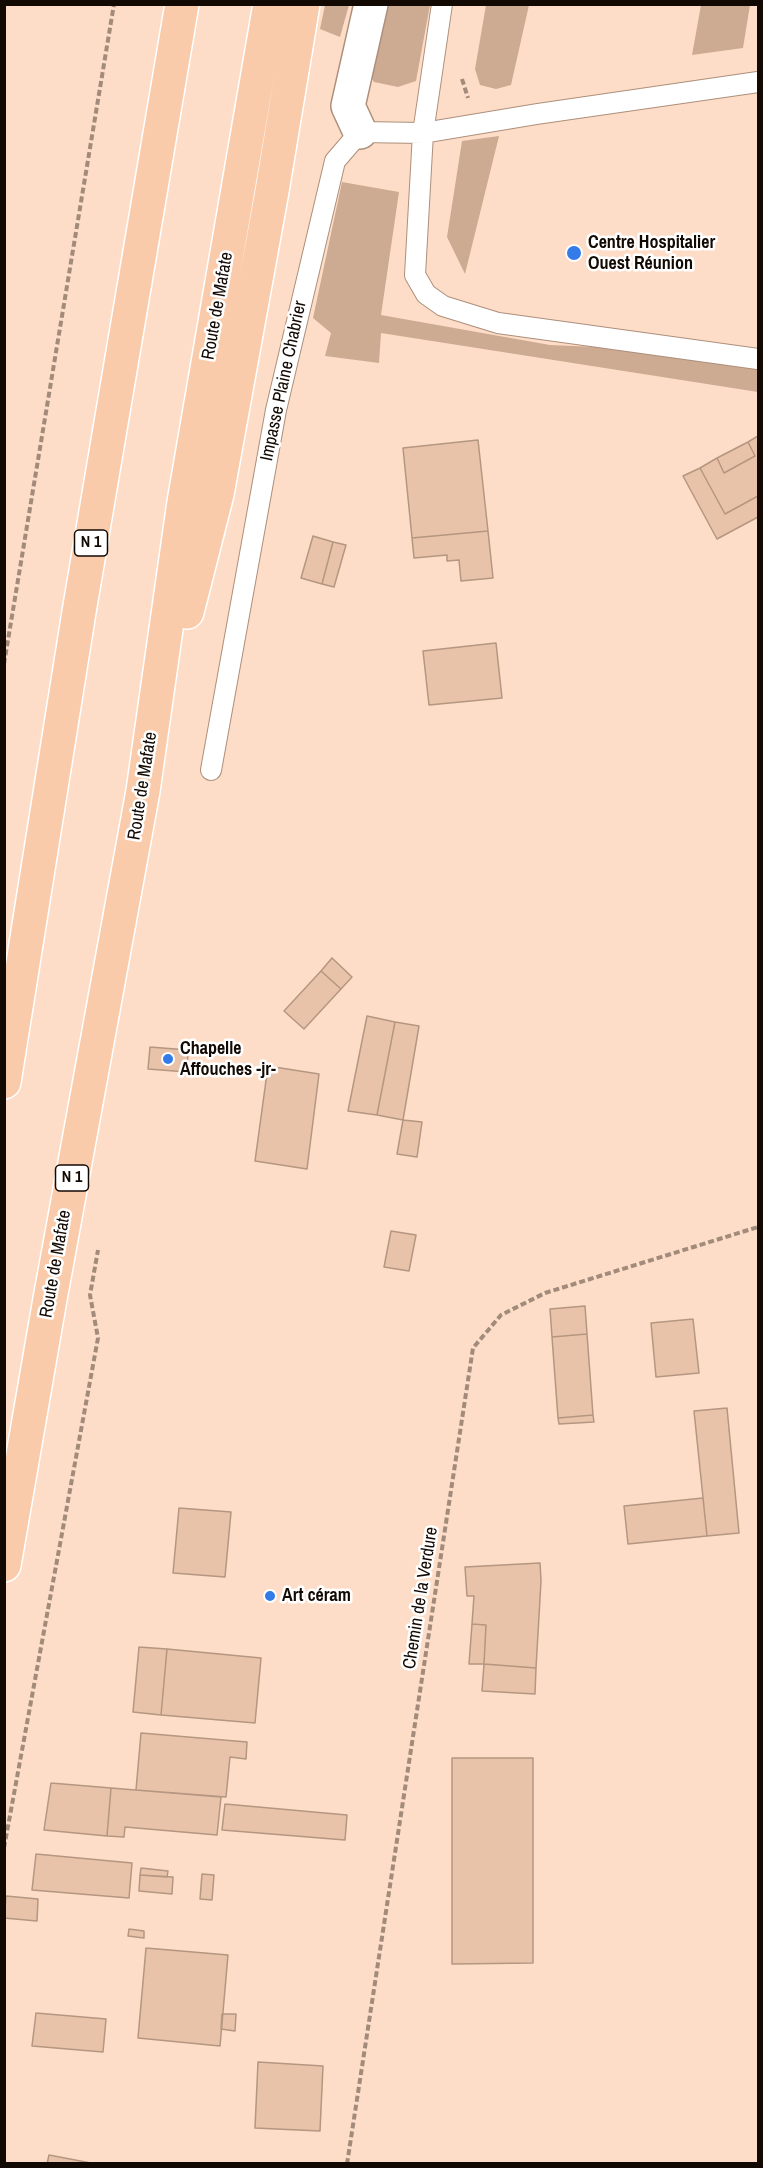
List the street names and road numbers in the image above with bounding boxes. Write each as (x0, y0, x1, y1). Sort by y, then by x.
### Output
street label: Route de Mafate (198, 250, 238, 362)
street label: Impasse Plaine Chabrier (256, 299, 312, 463)
road number: N 1 (74, 530, 107, 556)
street label: Route de Mafate (124, 730, 162, 842)
road number: N 1 (56, 1165, 88, 1191)
street label: Route de Mafate (36, 1208, 76, 1320)
street label: Chemin de la Verdure (399, 1525, 443, 1671)

